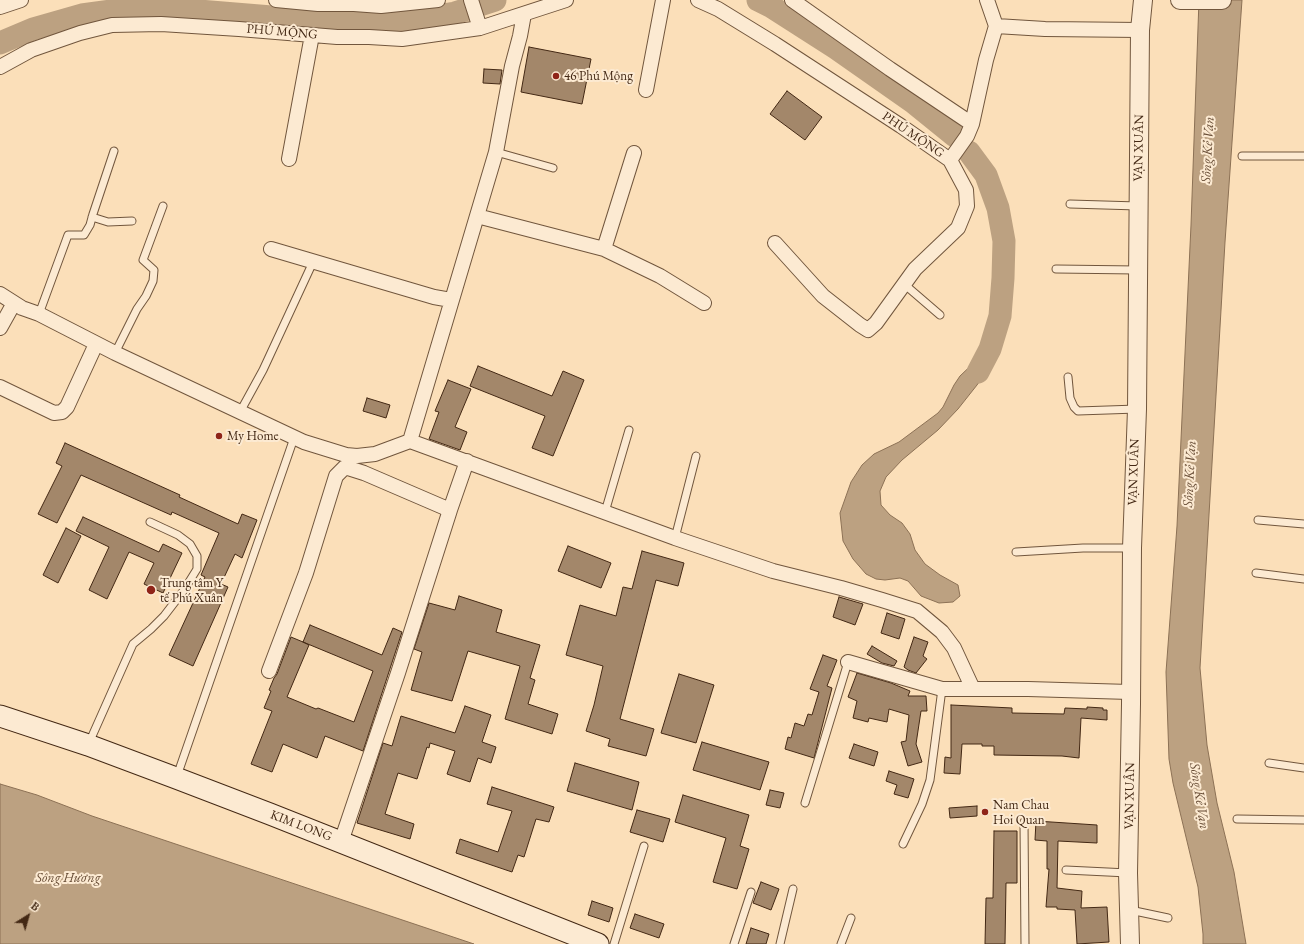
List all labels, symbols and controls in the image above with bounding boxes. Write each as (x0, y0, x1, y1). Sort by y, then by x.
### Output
street label: PHÚ MỘNG (246, 21, 318, 43)
place label: 46 Phú Mộng (564, 68, 633, 84)
marker: 46 Phú Mộng (551, 71, 561, 81)
street label: PHÚ MỘNG (879, 109, 947, 161)
street label: VẠN XUÂN (1131, 114, 1147, 182)
water label: Sông Kẻ Vạn (1198, 116, 1218, 184)
place label: My Home (227, 428, 279, 444)
marker: My Home (214, 431, 224, 441)
street label: VẠN XUÂN (1125, 438, 1143, 506)
water label: Sông Kẻ Vạn (1180, 440, 1200, 508)
place label: Trung tâm Y tế Phú Xuân (160, 575, 223, 606)
marker: Trung tâm Y tế Phú Xuân (145, 584, 157, 596)
street label: VẠN XUÂN (1122, 762, 1138, 830)
water label: Sông Kẻ Vạn (1185, 762, 1213, 830)
place label: Nam Chau Hoi Quan (993, 797, 1049, 828)
street label: KIM LONG (268, 807, 334, 845)
marker: Nam Chau Hoi Quan (980, 807, 990, 817)
water label: Sông Hương (35, 870, 101, 886)
north arrow (8, 896, 48, 936)
text: B (28, 899, 42, 914)

